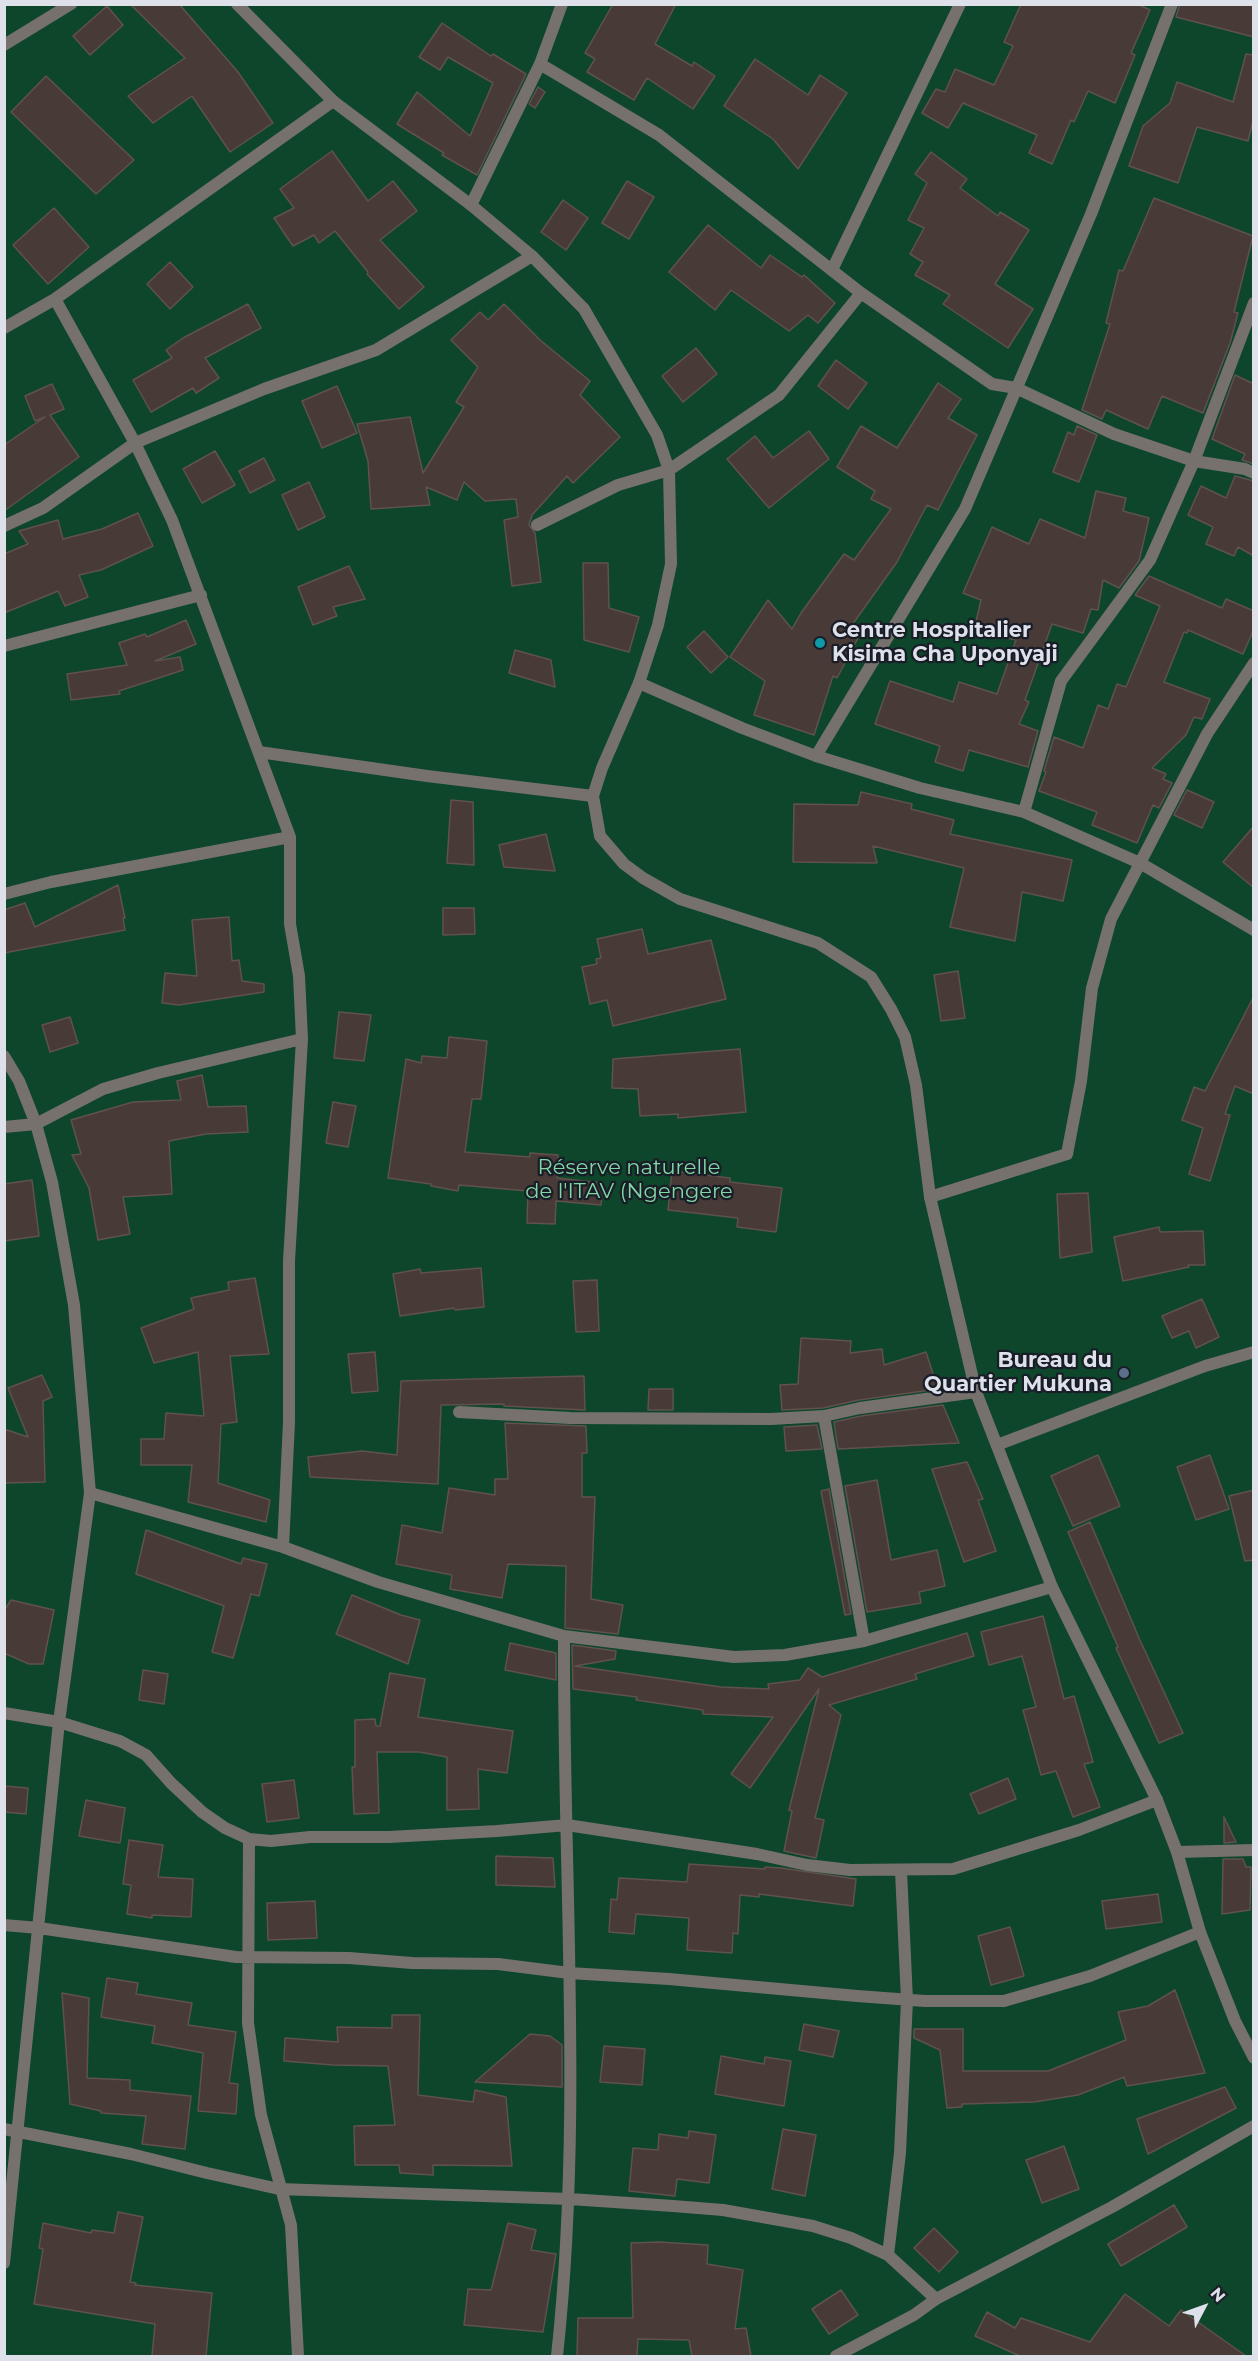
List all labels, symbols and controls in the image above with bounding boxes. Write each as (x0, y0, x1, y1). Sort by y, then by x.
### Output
place label: Centre Hospitalier Kisima Cha Uponyaji (832, 618, 1058, 668)
marker: Centre Hospitalier Kisima Cha Uponyaji (813, 636, 827, 650)
park label: Réserve naturelle de l'ITAV (Ngengere (525, 1155, 733, 1205)
place label: Bureau du Quartier Mukuna (924, 1348, 1112, 1398)
marker: Bureau du Quartier Mukuna (1117, 1366, 1131, 1380)
north arrow (1174, 2277, 1234, 2337)
text: N (1207, 2284, 1229, 2306)

